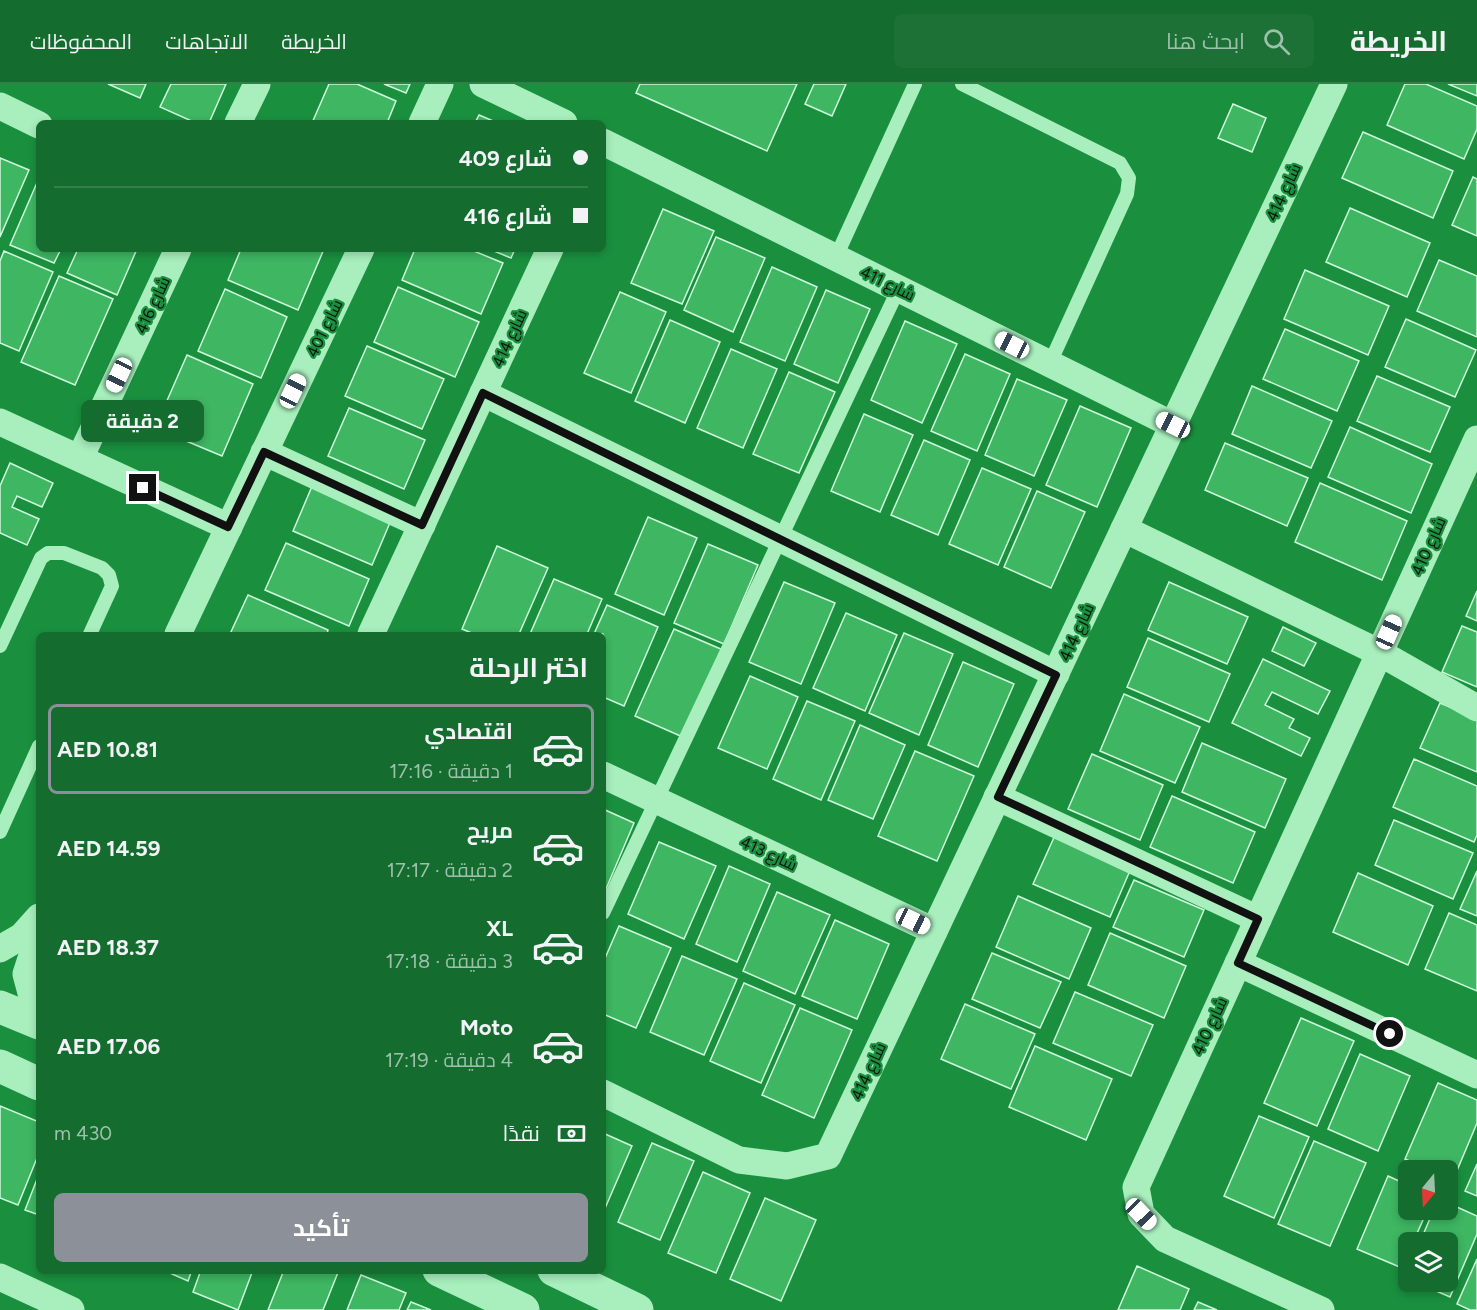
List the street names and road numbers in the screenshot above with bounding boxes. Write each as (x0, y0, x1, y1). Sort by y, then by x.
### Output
street label: شارع 414 (1262, 160, 1307, 225)
street label: شارع 411 (857, 262, 918, 307)
street label: شارع 416 (131, 274, 176, 338)
street label: شارع 401 (302, 296, 348, 361)
street label: شارع 414 (488, 306, 533, 371)
street label: شارع 410 (1407, 514, 1452, 579)
street label: شارع 414 (1055, 600, 1100, 665)
street label: شارع 413 (737, 832, 800, 877)
street label: شارع 410 (1188, 994, 1233, 1059)
street label: شارع 414 (847, 1039, 892, 1104)

